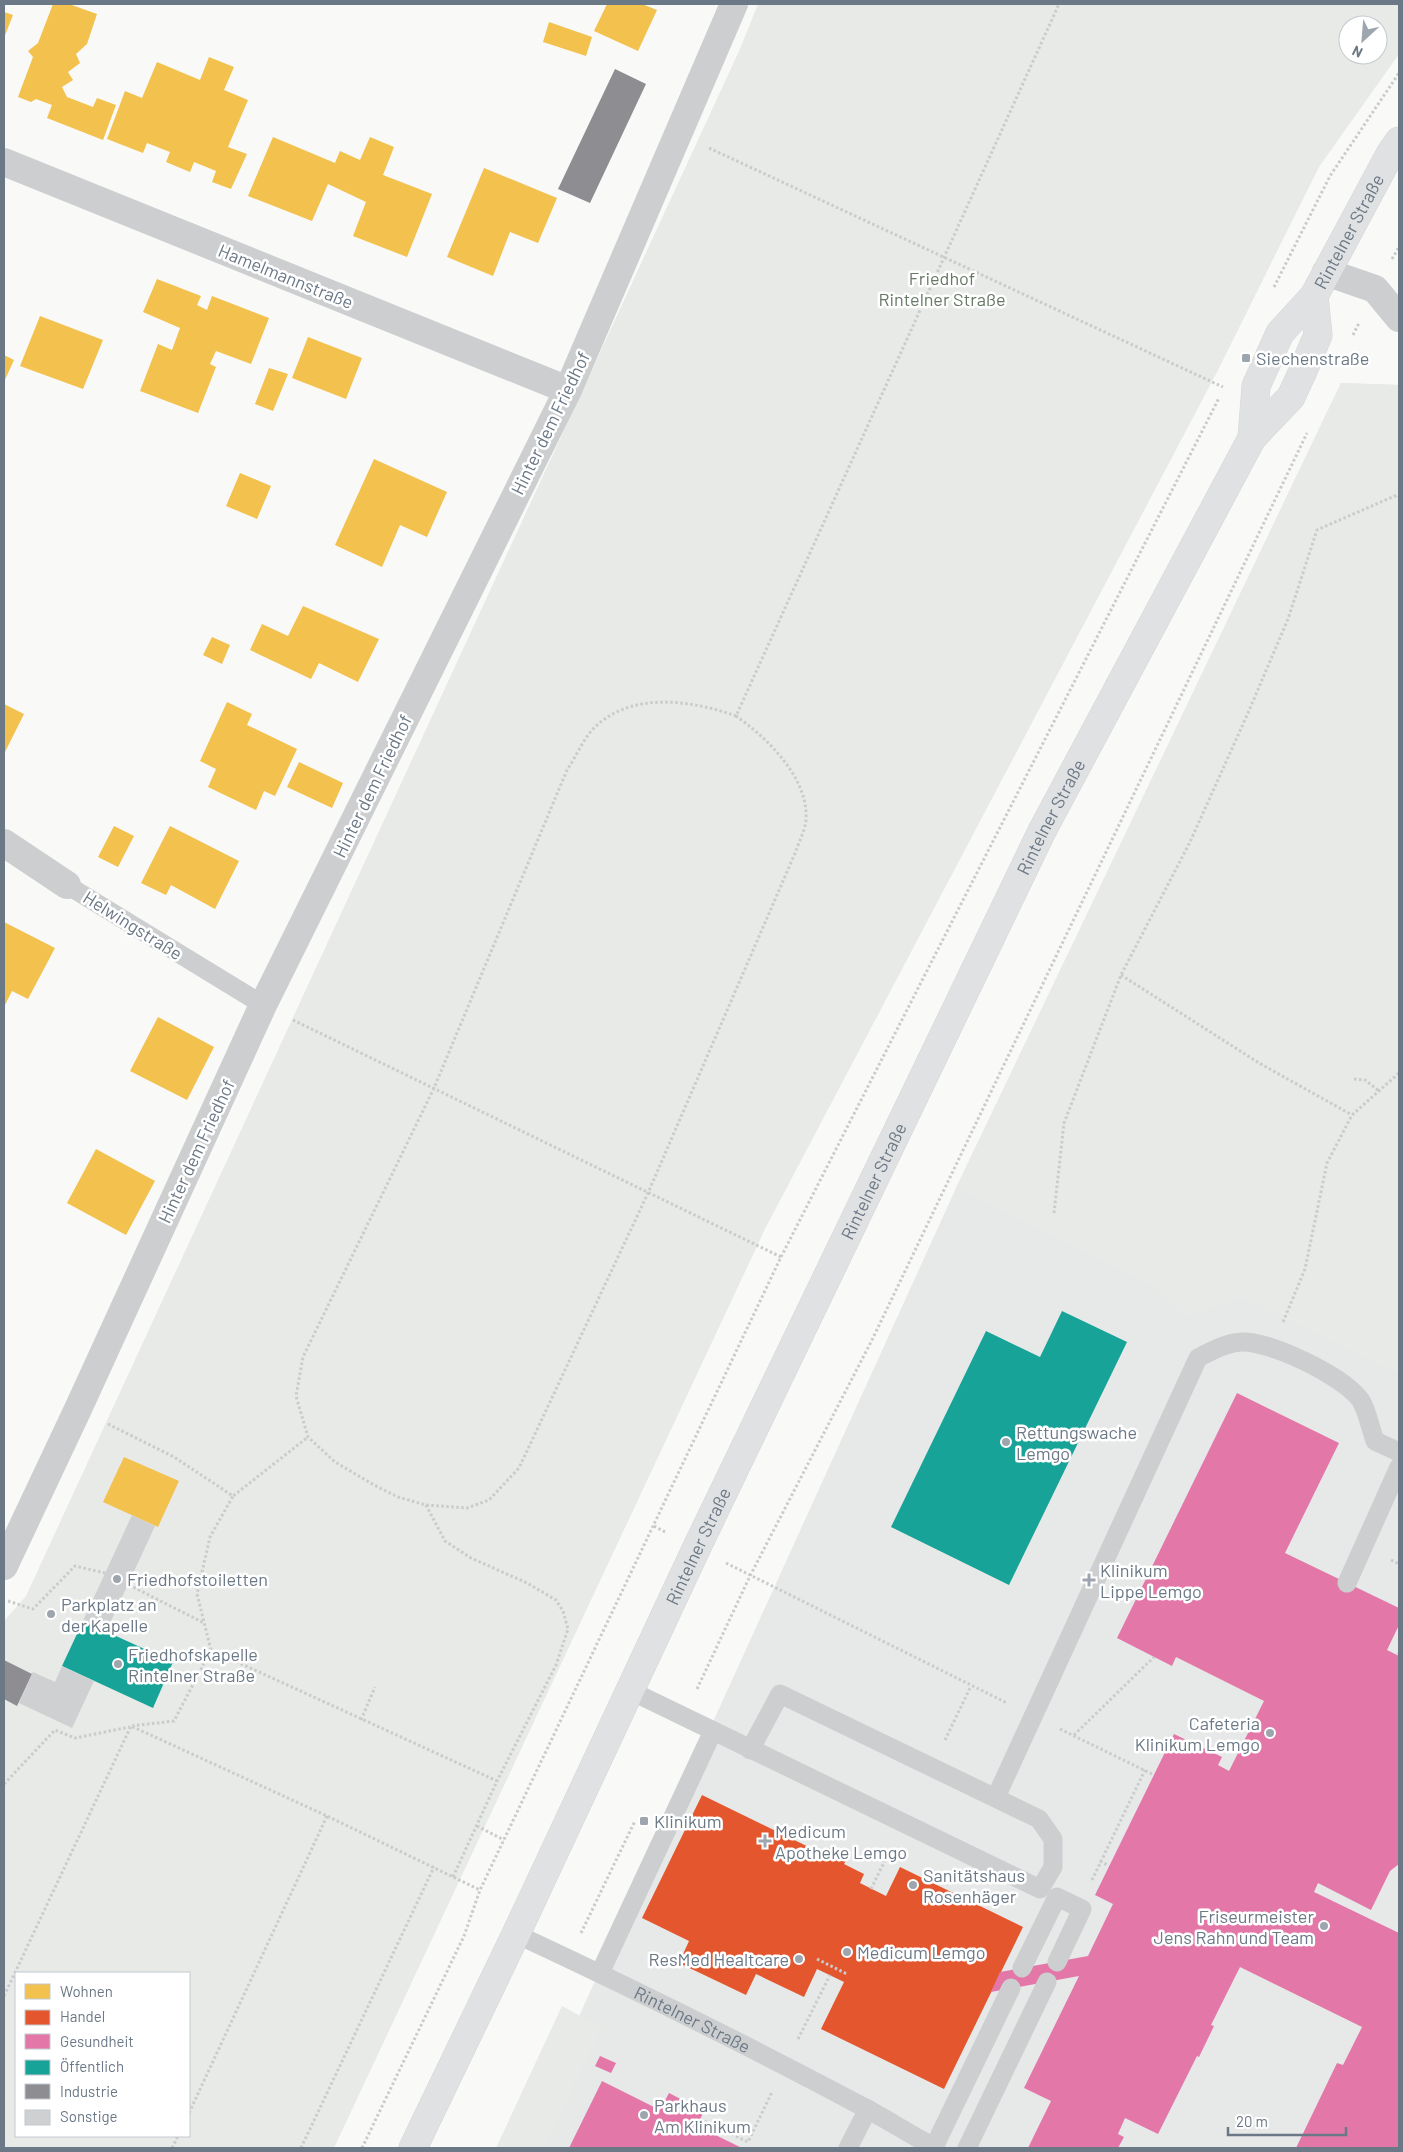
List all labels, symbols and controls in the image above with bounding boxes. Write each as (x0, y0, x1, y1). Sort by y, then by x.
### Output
north arrow (1338, 15, 1388, 65)
text: N (1349, 42, 1365, 62)
street label: Rintelner Straße (1309, 170, 1388, 293)
street label: Hamelmannstraße (215, 239, 357, 313)
park label: Friedhof Rintelner Straße (878, 267, 1006, 310)
place label: Siechenstraße (1256, 347, 1369, 369)
street label: Hinter dem Friedhof (506, 348, 594, 498)
marker: Siechenstraße (1240, 352, 1252, 364)
street label: Hinter dem Friedhof (328, 711, 416, 861)
street label: Rintelner Straße (1012, 755, 1089, 878)
street label: Helwingstraße (79, 886, 187, 964)
street label: Hinter dem Friedhof (153, 1076, 239, 1226)
street label: Rintelner Straße (836, 1119, 911, 1243)
place label: Rettungswache Lemgo (1016, 1421, 1137, 1464)
marker: Rettungswache Lemgo (1000, 1436, 1012, 1448)
street label: Rintelner Straße (661, 1484, 735, 1608)
place label: Klinikum Lippe Lemgo (1100, 1559, 1202, 1602)
place label: Friedhofstoiletten (127, 1568, 268, 1590)
marker: Friedhofstoiletten (111, 1573, 123, 1585)
marker: Klinikum Lippe Lemgo (1082, 1573, 1096, 1587)
place label: Parkplatz an der Kapelle (61, 1593, 157, 1636)
marker: Parkplatz an der Kapelle (45, 1608, 57, 1620)
place label: Friedhofskapelle Rintelner Straße (128, 1643, 258, 1686)
marker: Friedhofskapelle Rintelner Straße (112, 1658, 124, 1670)
place label: Cafeteria Klinikum Lemgo (1135, 1712, 1260, 1755)
marker: Cafeteria Klinikum Lemgo (1264, 1727, 1276, 1739)
place label: Klinikum (654, 1810, 722, 1832)
marker: Klinikum (638, 1815, 650, 1827)
place label: Medicum Apotheke Lemgo (775, 1820, 907, 1863)
marker: Medicum Apotheke Lemgo (759, 1835, 771, 1847)
place label: Sanitätshaus Rosenhäger (923, 1864, 1025, 1907)
marker: Sanitätshaus Rosenhäger (907, 1879, 919, 1891)
place label: Friseurmeister Jens Rahn und Team (1154, 1905, 1314, 1948)
marker: Friseurmeister Jens Rahn und Team (1318, 1920, 1330, 1932)
place label: Medicum Lemgo (857, 1941, 986, 1963)
marker: Medicum Lemgo (841, 1946, 853, 1958)
place label: ResMed Healtcare (649, 1948, 789, 1970)
marker: ResMed Healtcare (793, 1953, 805, 1965)
legend (15, 1972, 190, 2137)
street label: Rintelner Straße (631, 1981, 754, 2057)
text: Wohnen (60, 1982, 113, 2000)
text: Handel (60, 2007, 105, 2025)
text: Gesundheit (60, 2032, 134, 2050)
text: Öffentlich (60, 2057, 124, 2075)
text: Industrie (60, 2082, 118, 2100)
place label: Parkhaus Am Klinikum (654, 2094, 751, 2137)
scale bar (1228, 2104, 1346, 2136)
text: Sonstige (60, 2107, 118, 2125)
marker: Parkhaus Am Klinikum (638, 2109, 650, 2121)
text: 20 m (1236, 2112, 1268, 2130)

